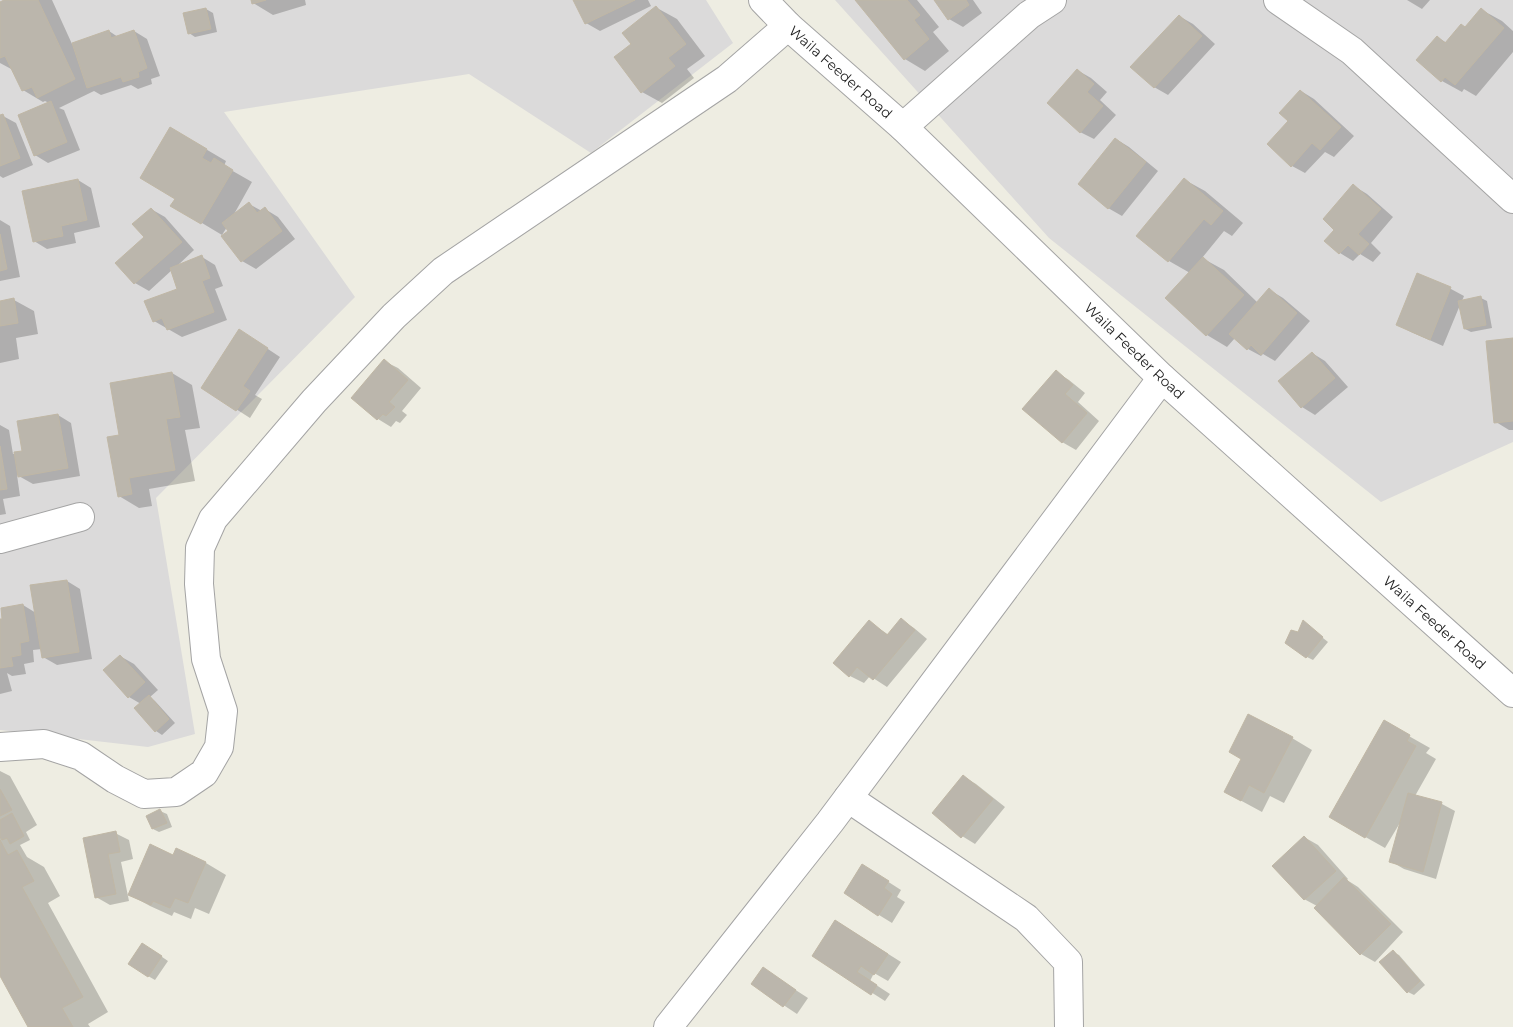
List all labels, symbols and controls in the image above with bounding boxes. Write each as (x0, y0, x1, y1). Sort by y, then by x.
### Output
street label: Waila Feeder Road (785, 22, 896, 122)
street label: Waila Feeder Road (1080, 299, 1188, 403)
street label: Waila Feeder Road (1379, 572, 1490, 673)

